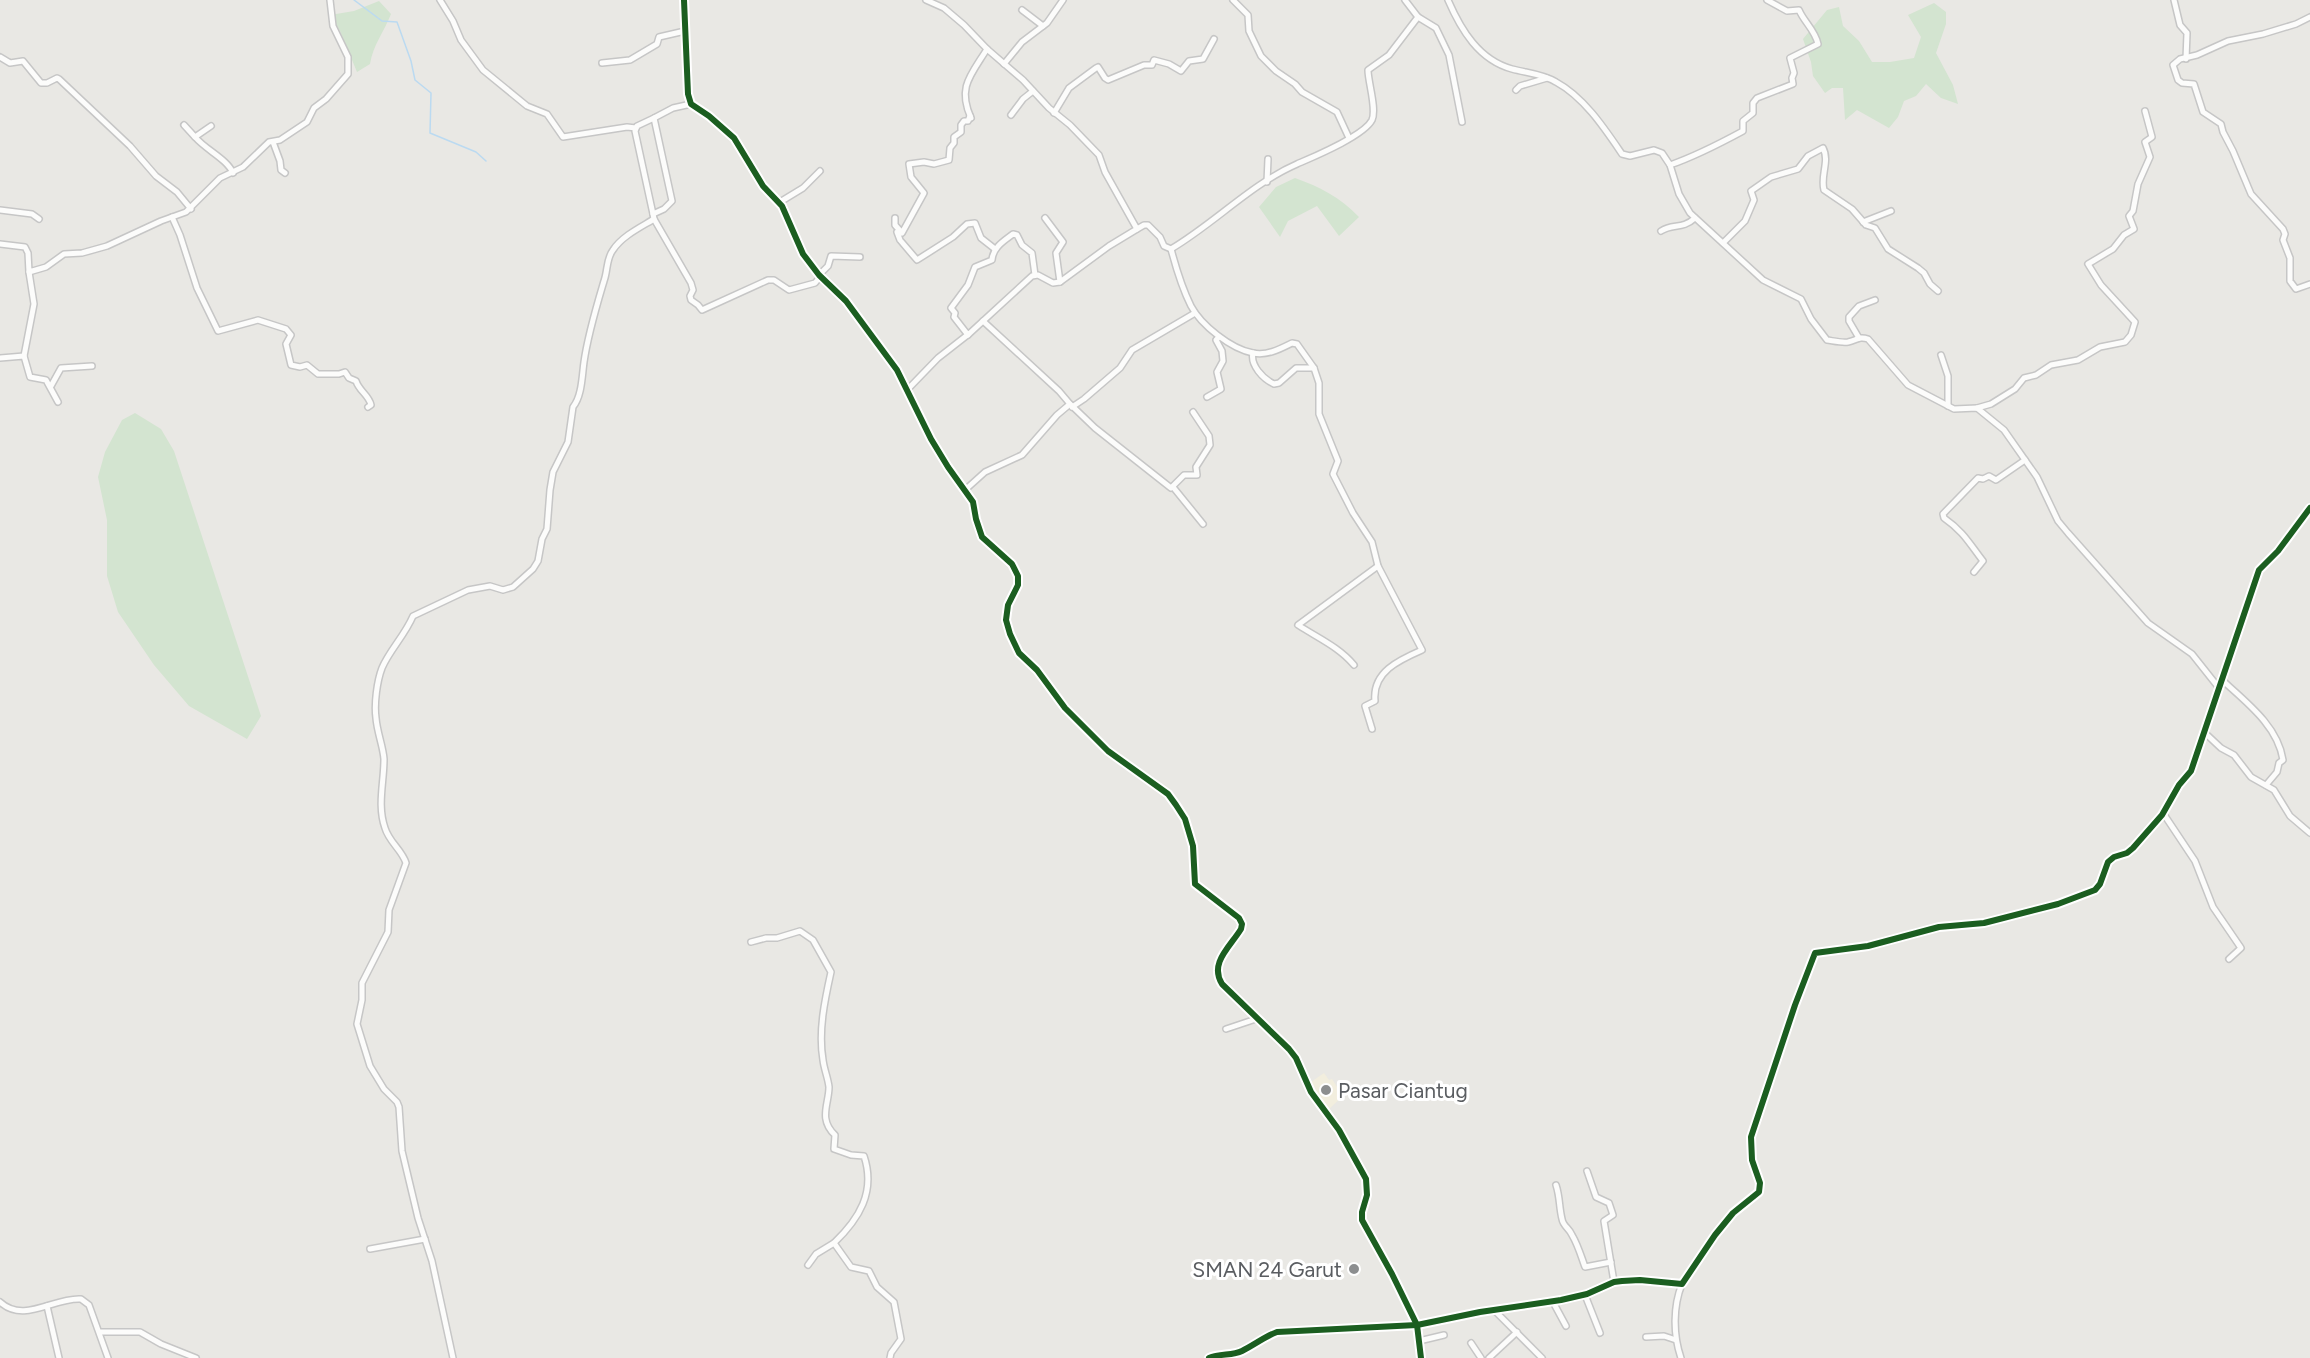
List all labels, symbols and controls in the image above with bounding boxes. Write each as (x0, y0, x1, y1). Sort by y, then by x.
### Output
place label: Pasar Ciantug (1338, 1078, 1468, 1103)
marker: Pasar Ciantug (1319, 1083, 1333, 1097)
place label: SMAN 24 Garut (1192, 1257, 1342, 1282)
marker: SMAN 24 Garut (1347, 1262, 1361, 1276)

